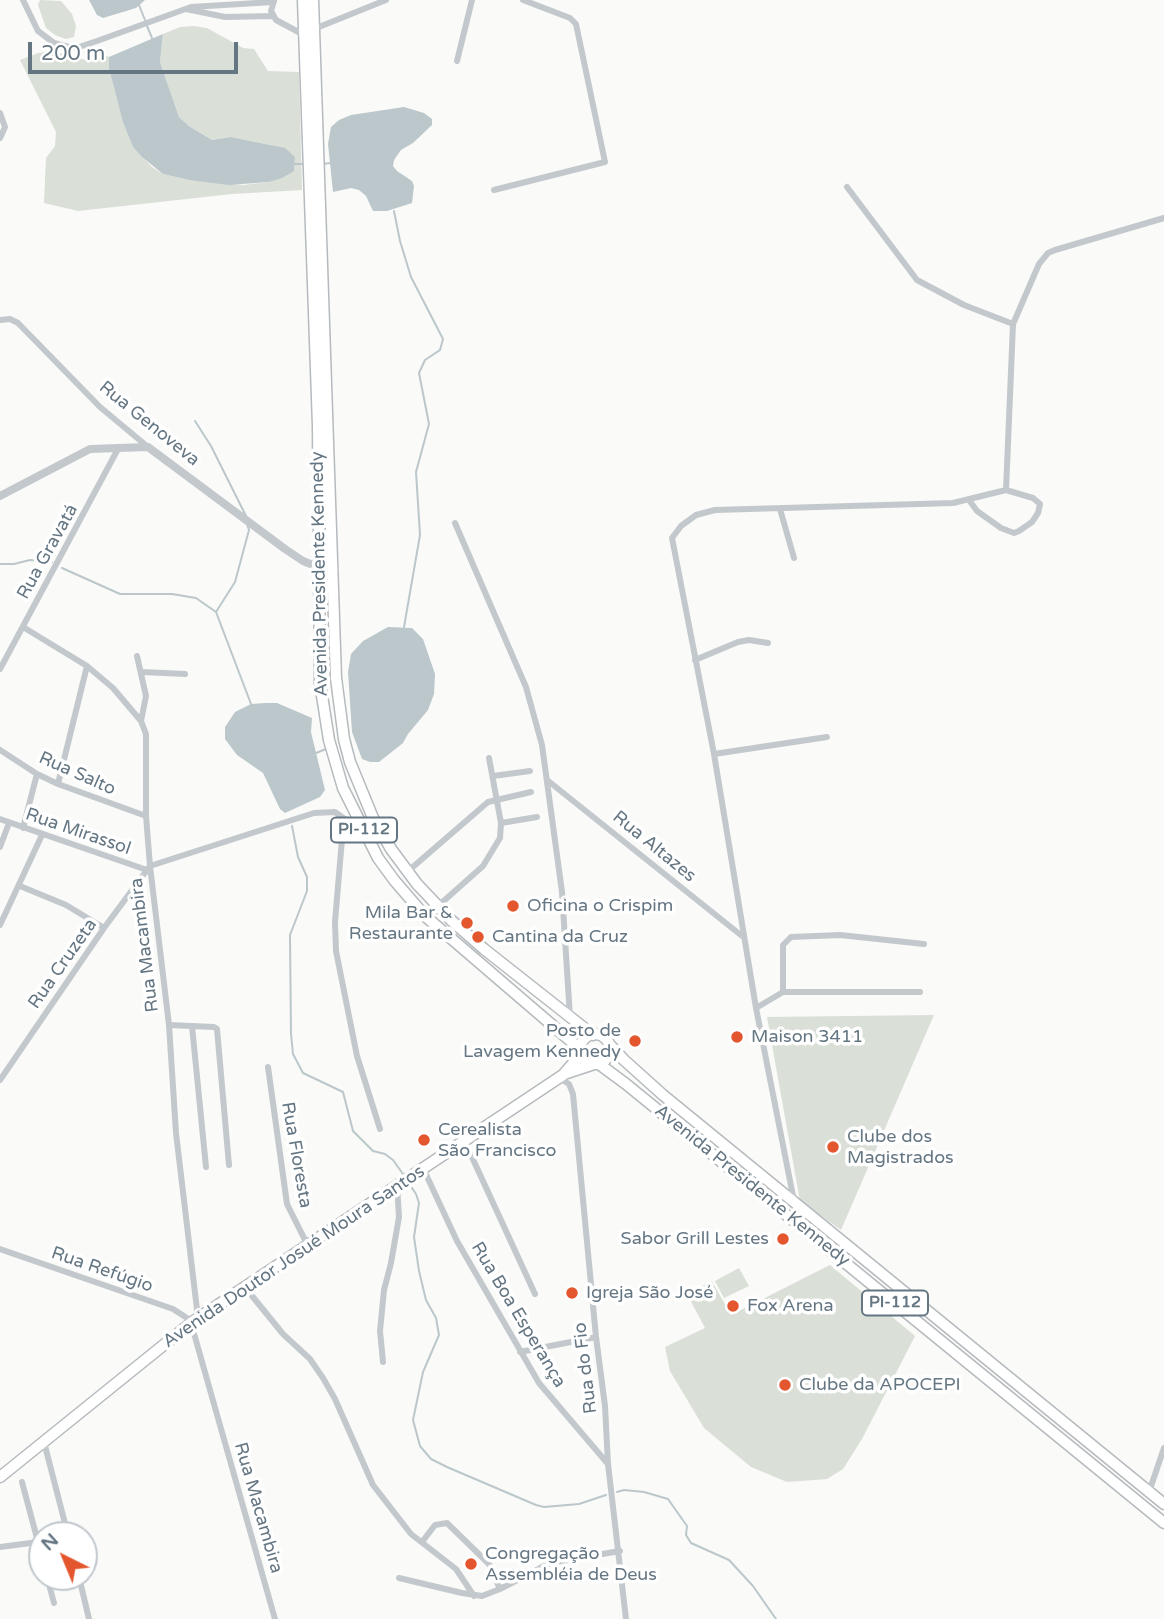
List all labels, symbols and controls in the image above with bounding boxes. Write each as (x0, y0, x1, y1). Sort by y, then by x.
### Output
scale bar (32, 28, 242, 72)
text: 200 m (41, 41, 105, 66)
street label: Rua Genoveva (94, 377, 204, 471)
street label: Avenida Presidente Kennedy (307, 451, 333, 697)
street label: Rua Gravatá (13, 501, 83, 603)
street label: Rua Salto (35, 747, 119, 801)
street label: Rua Mirassol (22, 804, 134, 860)
street label: Rua Altazes (608, 807, 700, 887)
road number: PI-112 (331, 818, 397, 842)
street label: Rua Macambira (126, 877, 164, 1013)
place label: Oficina o Crispim (527, 895, 673, 917)
marker: Oficina o Crispim (505, 898, 521, 914)
place label: Mila Bar & Restaurante (349, 902, 453, 944)
street label: Rua Cruzeta (24, 915, 102, 1013)
marker: Mila Bar & Restaurante (459, 915, 475, 931)
place label: Cantina da Cruz (492, 926, 628, 948)
marker: Cantina da Cruz (470, 929, 486, 945)
place label: Posto de Lavagem Kennedy (463, 1020, 621, 1062)
place label: Maison 3411 (751, 1026, 863, 1048)
marker: Maison 3411 (729, 1029, 745, 1045)
marker: Posto de Lavagem Kennedy (627, 1033, 643, 1049)
street label: Rua Floresta (276, 1100, 316, 1210)
street label: Avenida Presidente Kennedy (650, 1100, 854, 1272)
place label: Cerealista São Francisco (438, 1119, 556, 1162)
place label: Clube dos Magistrados (847, 1126, 954, 1168)
marker: Cerealista São Francisco (416, 1132, 432, 1148)
marker: Clube dos Magistrados (825, 1139, 841, 1155)
street label: Avenida Doutor Josué Moura Santos (159, 1161, 429, 1353)
place label: Sabor Grill Lestes (621, 1228, 769, 1250)
marker: Sabor Grill Lestes (775, 1231, 791, 1247)
street label: Rua Boa Esperança (466, 1238, 570, 1392)
street label: Rua Refúgio (48, 1243, 156, 1297)
place label: Igreja São José (586, 1282, 713, 1304)
marker: Igreja São José (564, 1285, 580, 1301)
road number: PI-112 (862, 1290, 928, 1316)
place label: Fox Arena (747, 1295, 834, 1317)
marker: Fox Arena (725, 1298, 741, 1314)
street label: Rua do Fio (570, 1321, 602, 1415)
place label: Clube da APOCEPI (799, 1374, 961, 1396)
marker: Clube da APOCEPI (777, 1377, 793, 1393)
street label: Rua Macambira (229, 1440, 287, 1576)
north arrow (28, 1521, 98, 1591)
text: N (37, 1529, 63, 1555)
place label: Congregação Assembléia de Deus (485, 1543, 657, 1586)
marker: Congregação Assembléia de Deus (463, 1556, 479, 1572)

